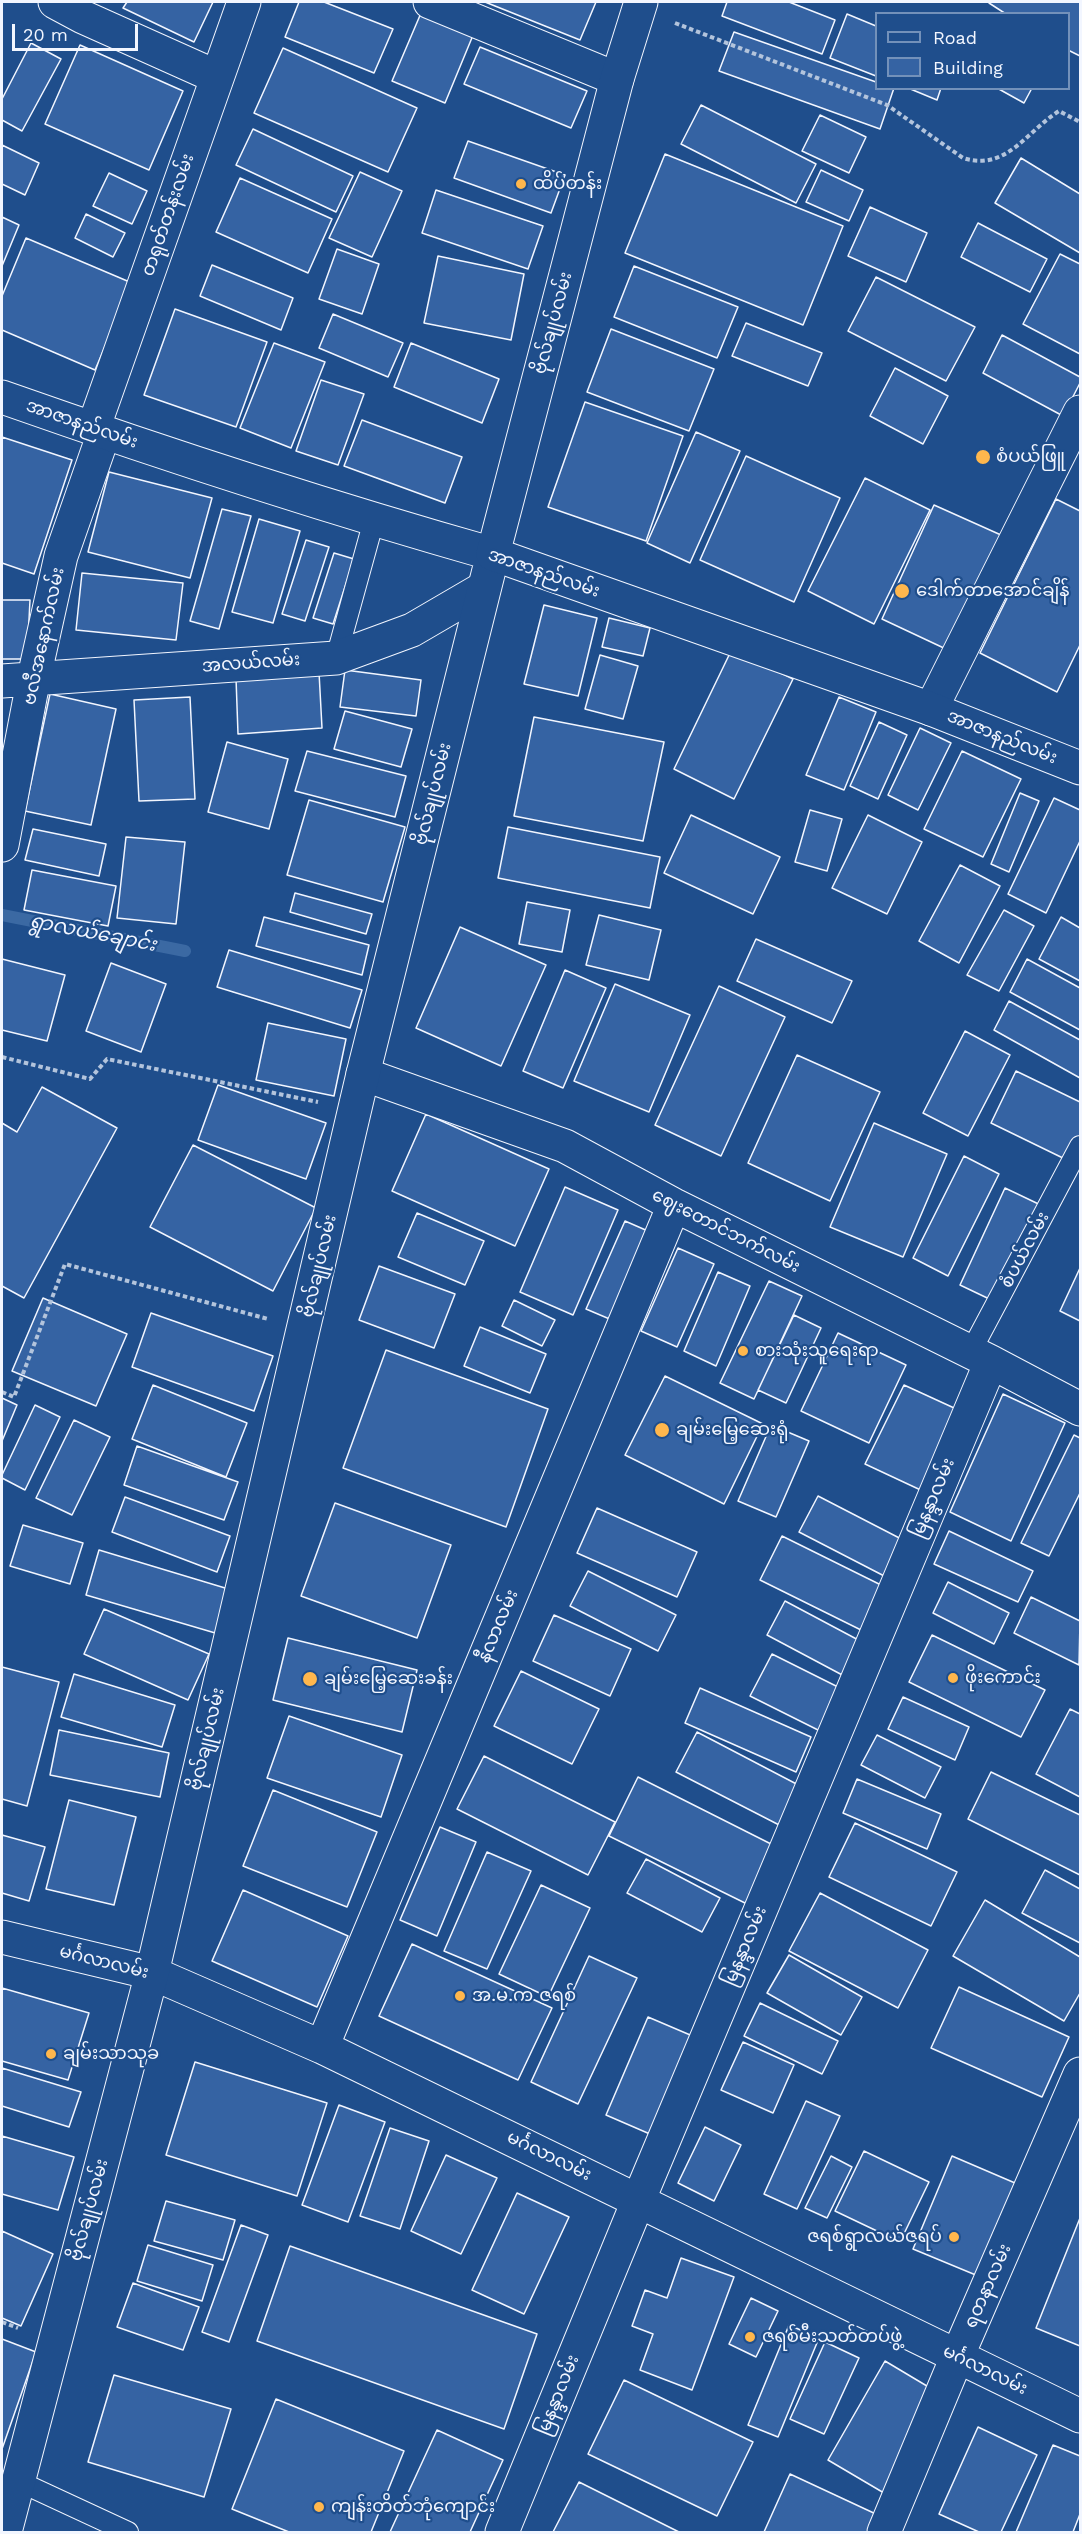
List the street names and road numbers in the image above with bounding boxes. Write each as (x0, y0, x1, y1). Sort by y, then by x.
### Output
street label: တရုတ်တန်းလမ်း (137, 151, 199, 279)
street label: ဗိုလ်ချုပ်လမ်း (529, 270, 577, 376)
street label: အာဇာနည်လမ်း (23, 395, 141, 453)
street label: အာဇာနည်လမ်း (485, 544, 603, 602)
street label: ဗလီအနောက်လမ်း (19, 565, 69, 707)
street label: အလယ်လမ်း (201, 649, 301, 677)
street label: အာဇာနည်လမ်း (944, 705, 1060, 769)
street label: ဗိုလ်ချုပ်လမ်း (410, 741, 456, 847)
street label: ဈေးတောင်ဘက်လမ်း (648, 1184, 804, 1278)
street label: စံပယ်လမ်း (996, 1208, 1054, 1292)
street label: ဗိုလ်ချုပ်လမ်း (297, 1213, 341, 1319)
street label: မြနန္ဒာလမ်း (907, 1455, 959, 1541)
street label: နီလာလမ်း (473, 1586, 523, 1666)
street label: ဗိုလ်ချုပ်လမ်း (185, 1686, 229, 1792)
street label: မြနန္ဒာလမ်း (719, 1903, 771, 1989)
street label: မင်္ဂလာလမ်း (57, 1940, 151, 1984)
street label: မင်္ဂလာလမ်း (503, 2126, 595, 2186)
street label: ဗိုလ်ချုပ်လမ်း (65, 2157, 113, 2263)
street label: ရတနာလမ်း (960, 2241, 1016, 2331)
street label: မင်္ဂလာလမ်း (939, 2340, 1031, 2400)
street label: မြနန္ဒာလမ်း (532, 2352, 584, 2438)

